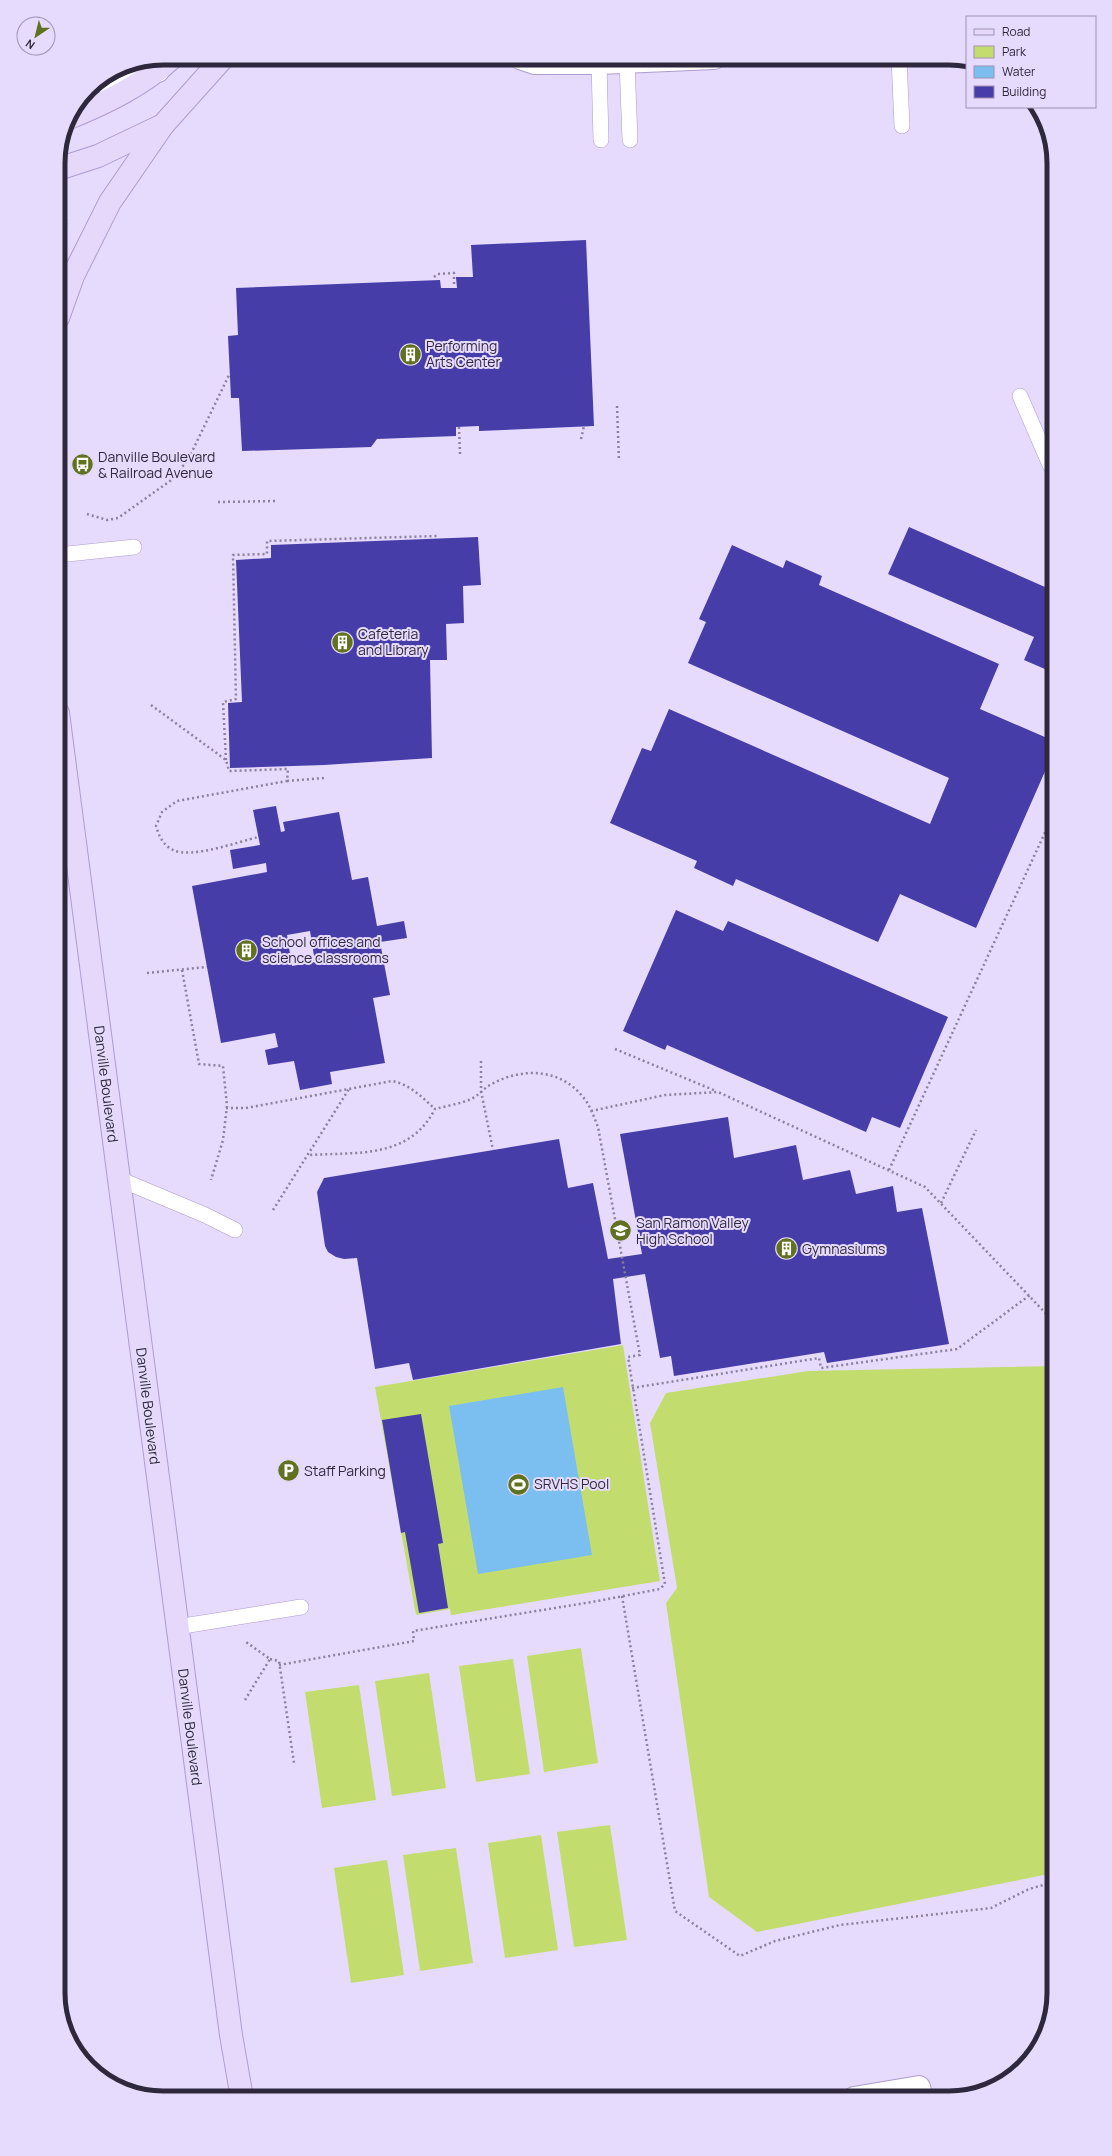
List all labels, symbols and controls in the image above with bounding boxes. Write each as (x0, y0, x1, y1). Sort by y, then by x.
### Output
north arrow (16, 16, 56, 56)
legend (966, 16, 1096, 108)
text: Road (1002, 23, 1030, 40)
text: N (22, 36, 38, 53)
text: Park (1002, 43, 1027, 60)
text: Water (1002, 63, 1036, 80)
text: Building (1002, 83, 1046, 100)
place label: Performing Arts Center (426, 336, 501, 371)
building icon: Performing Arts Center (397, 341, 423, 367)
place label: Danville Boulevard & Railroad Avenue (98, 447, 215, 482)
bus stop icon: Danville Boulevard & Railroad Avenue (70, 452, 96, 478)
place label: Cafeteria and Library (358, 624, 429, 659)
building icon: Cafeteria and Library (330, 629, 356, 655)
place label: School offices and science classrooms (262, 932, 389, 967)
building icon: School offices and science classrooms (234, 937, 260, 963)
street label: Danville Boulevard (90, 1025, 123, 1143)
place label: San Ramon Valley High School (636, 1213, 750, 1248)
school or university icon: San Ramon Valley High School (608, 1218, 634, 1244)
building icon: Gymnasiums (773, 1236, 799, 1262)
place label: Gymnasiums (802, 1239, 885, 1258)
street label: Danville Boulevard (132, 1347, 165, 1465)
parking icon: Staff Parking (275, 1458, 301, 1484)
place label: Staff Parking (304, 1461, 386, 1480)
sports icon: SRVHS Pool (506, 1471, 532, 1497)
place label: SRVHS Pool (534, 1474, 609, 1493)
street label: Danville Boulevard (174, 1668, 207, 1786)

